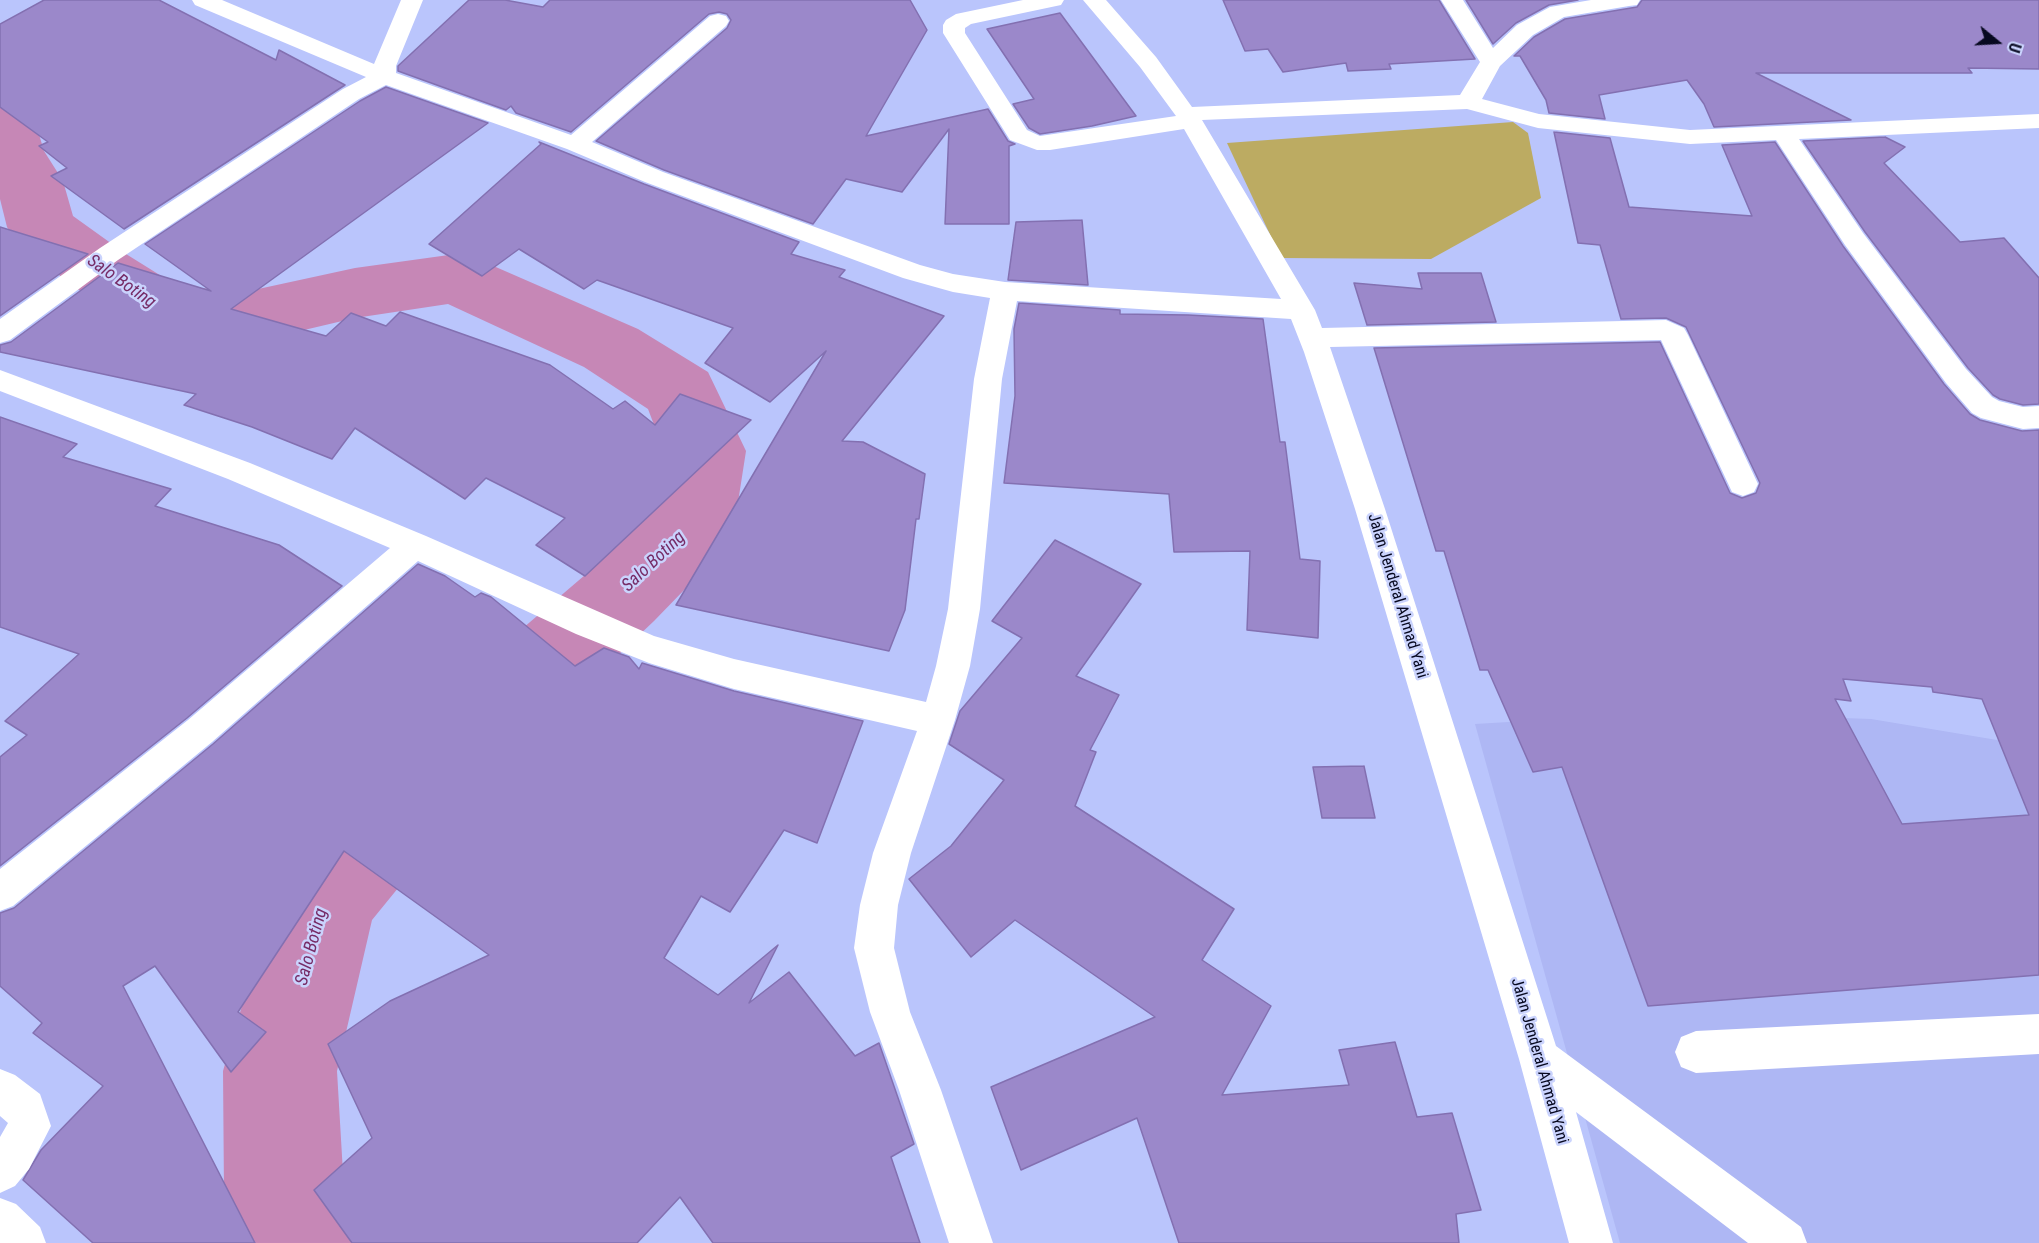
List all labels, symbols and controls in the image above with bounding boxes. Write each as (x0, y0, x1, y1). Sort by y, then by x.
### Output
north arrow (1967, 12, 2027, 72)
text: U (2004, 40, 2025, 55)
water label: Salo Boting (83, 251, 159, 313)
street label: Jalan Jenderal Ahmad Yani (1363, 511, 1431, 681)
water label: Salo Boting (618, 527, 690, 597)
water label: Salo Boting (291, 906, 333, 988)
street label: Jalan Jenderal Ahmad Yani (1506, 976, 1572, 1146)

